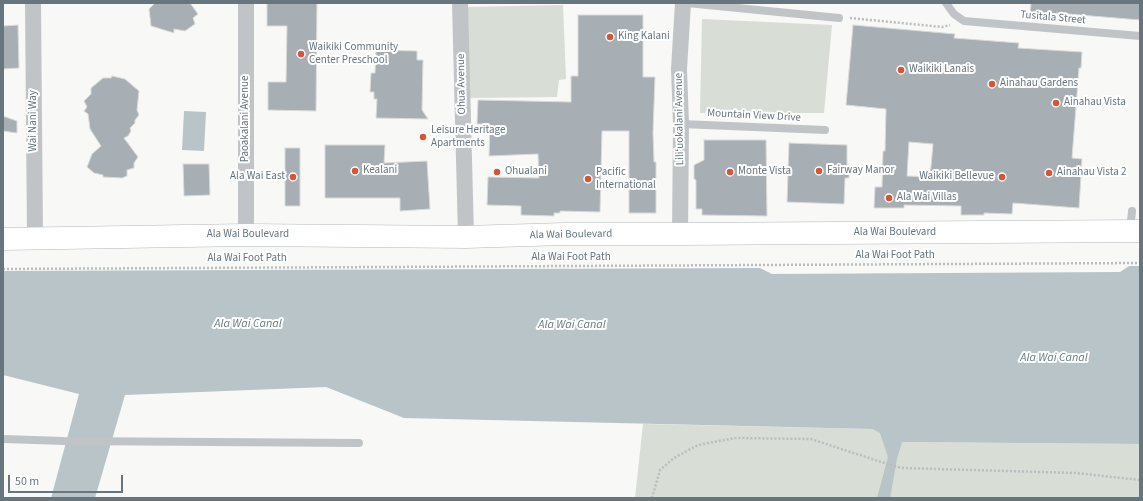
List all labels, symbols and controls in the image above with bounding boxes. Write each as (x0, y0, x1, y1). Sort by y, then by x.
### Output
street label: Tusitala Street (1020, 9, 1086, 27)
place label: King Kalani (618, 30, 670, 44)
marker: King Kalani (605, 32, 615, 42)
place label: Waikiki Community Center Preschool (309, 41, 398, 67)
marker: Waikiki Community Center Preschool (296, 49, 306, 59)
street label: Ohua Avenue (455, 53, 469, 115)
place label: Waikiki Lanais (909, 63, 974, 77)
marker: Waikiki Lanais (896, 65, 906, 75)
street label: Liliʻuokalani Avenue (673, 73, 687, 165)
street label: Paoakalani Avenue (239, 76, 253, 162)
place label: Ainahau Gardens (1000, 77, 1078, 91)
marker: Ainahau Gardens (987, 79, 997, 89)
street label: Wai Nani Way (27, 90, 41, 152)
place label: Ainahau Vista (1064, 96, 1126, 110)
marker: Ainahau Vista (1051, 98, 1061, 108)
street label: Mountain View Drive (707, 107, 801, 125)
place label: Leisure Heritage Apartments (431, 124, 505, 150)
marker: Leisure Heritage Apartments (418, 132, 428, 142)
place label: Kealani (363, 164, 397, 178)
place label: Fairway Manor (827, 164, 894, 178)
place label: Ohualani (505, 165, 547, 179)
place label: Monte Vista (738, 165, 791, 179)
marker: Kealani (350, 166, 360, 176)
place label: Pacific International (596, 166, 656, 192)
marker: Fairway Manor (814, 166, 824, 176)
place label: Ainahau Vista 2 (1057, 166, 1126, 180)
marker: Ohualani (492, 167, 502, 177)
marker: Monte Vista (725, 167, 735, 177)
marker: Ainahau Vista 2 (1044, 168, 1054, 178)
place label: Ala Wai East (230, 170, 285, 184)
place label: Waikiki Bellevue (919, 170, 994, 184)
marker: Ala Wai East (288, 172, 298, 182)
marker: Waikiki Bellevue (997, 172, 1007, 182)
marker: Pacific International (583, 174, 593, 184)
place label: Ala Wai Villas (897, 191, 957, 205)
marker: Ala Wai Villas (884, 193, 894, 203)
street label: Ala Wai Boulevard (854, 226, 936, 240)
street label: Ala Wai Boulevard (207, 228, 289, 242)
street label: Ala Wai Boulevard (530, 228, 612, 242)
street label: Ala Wai Foot Path (855, 249, 935, 263)
street label: Ala Wai Foot Path (531, 251, 611, 265)
street label: Ala Wai Foot Path (207, 252, 287, 266)
water label: Ala Wai Canal (214, 317, 282, 331)
water label: Ala Wai Canal (538, 318, 606, 332)
water label: Ala Wai Canal (1020, 351, 1088, 365)
scale bar (10, 467, 125, 493)
text: 50 m (15, 473, 39, 490)

